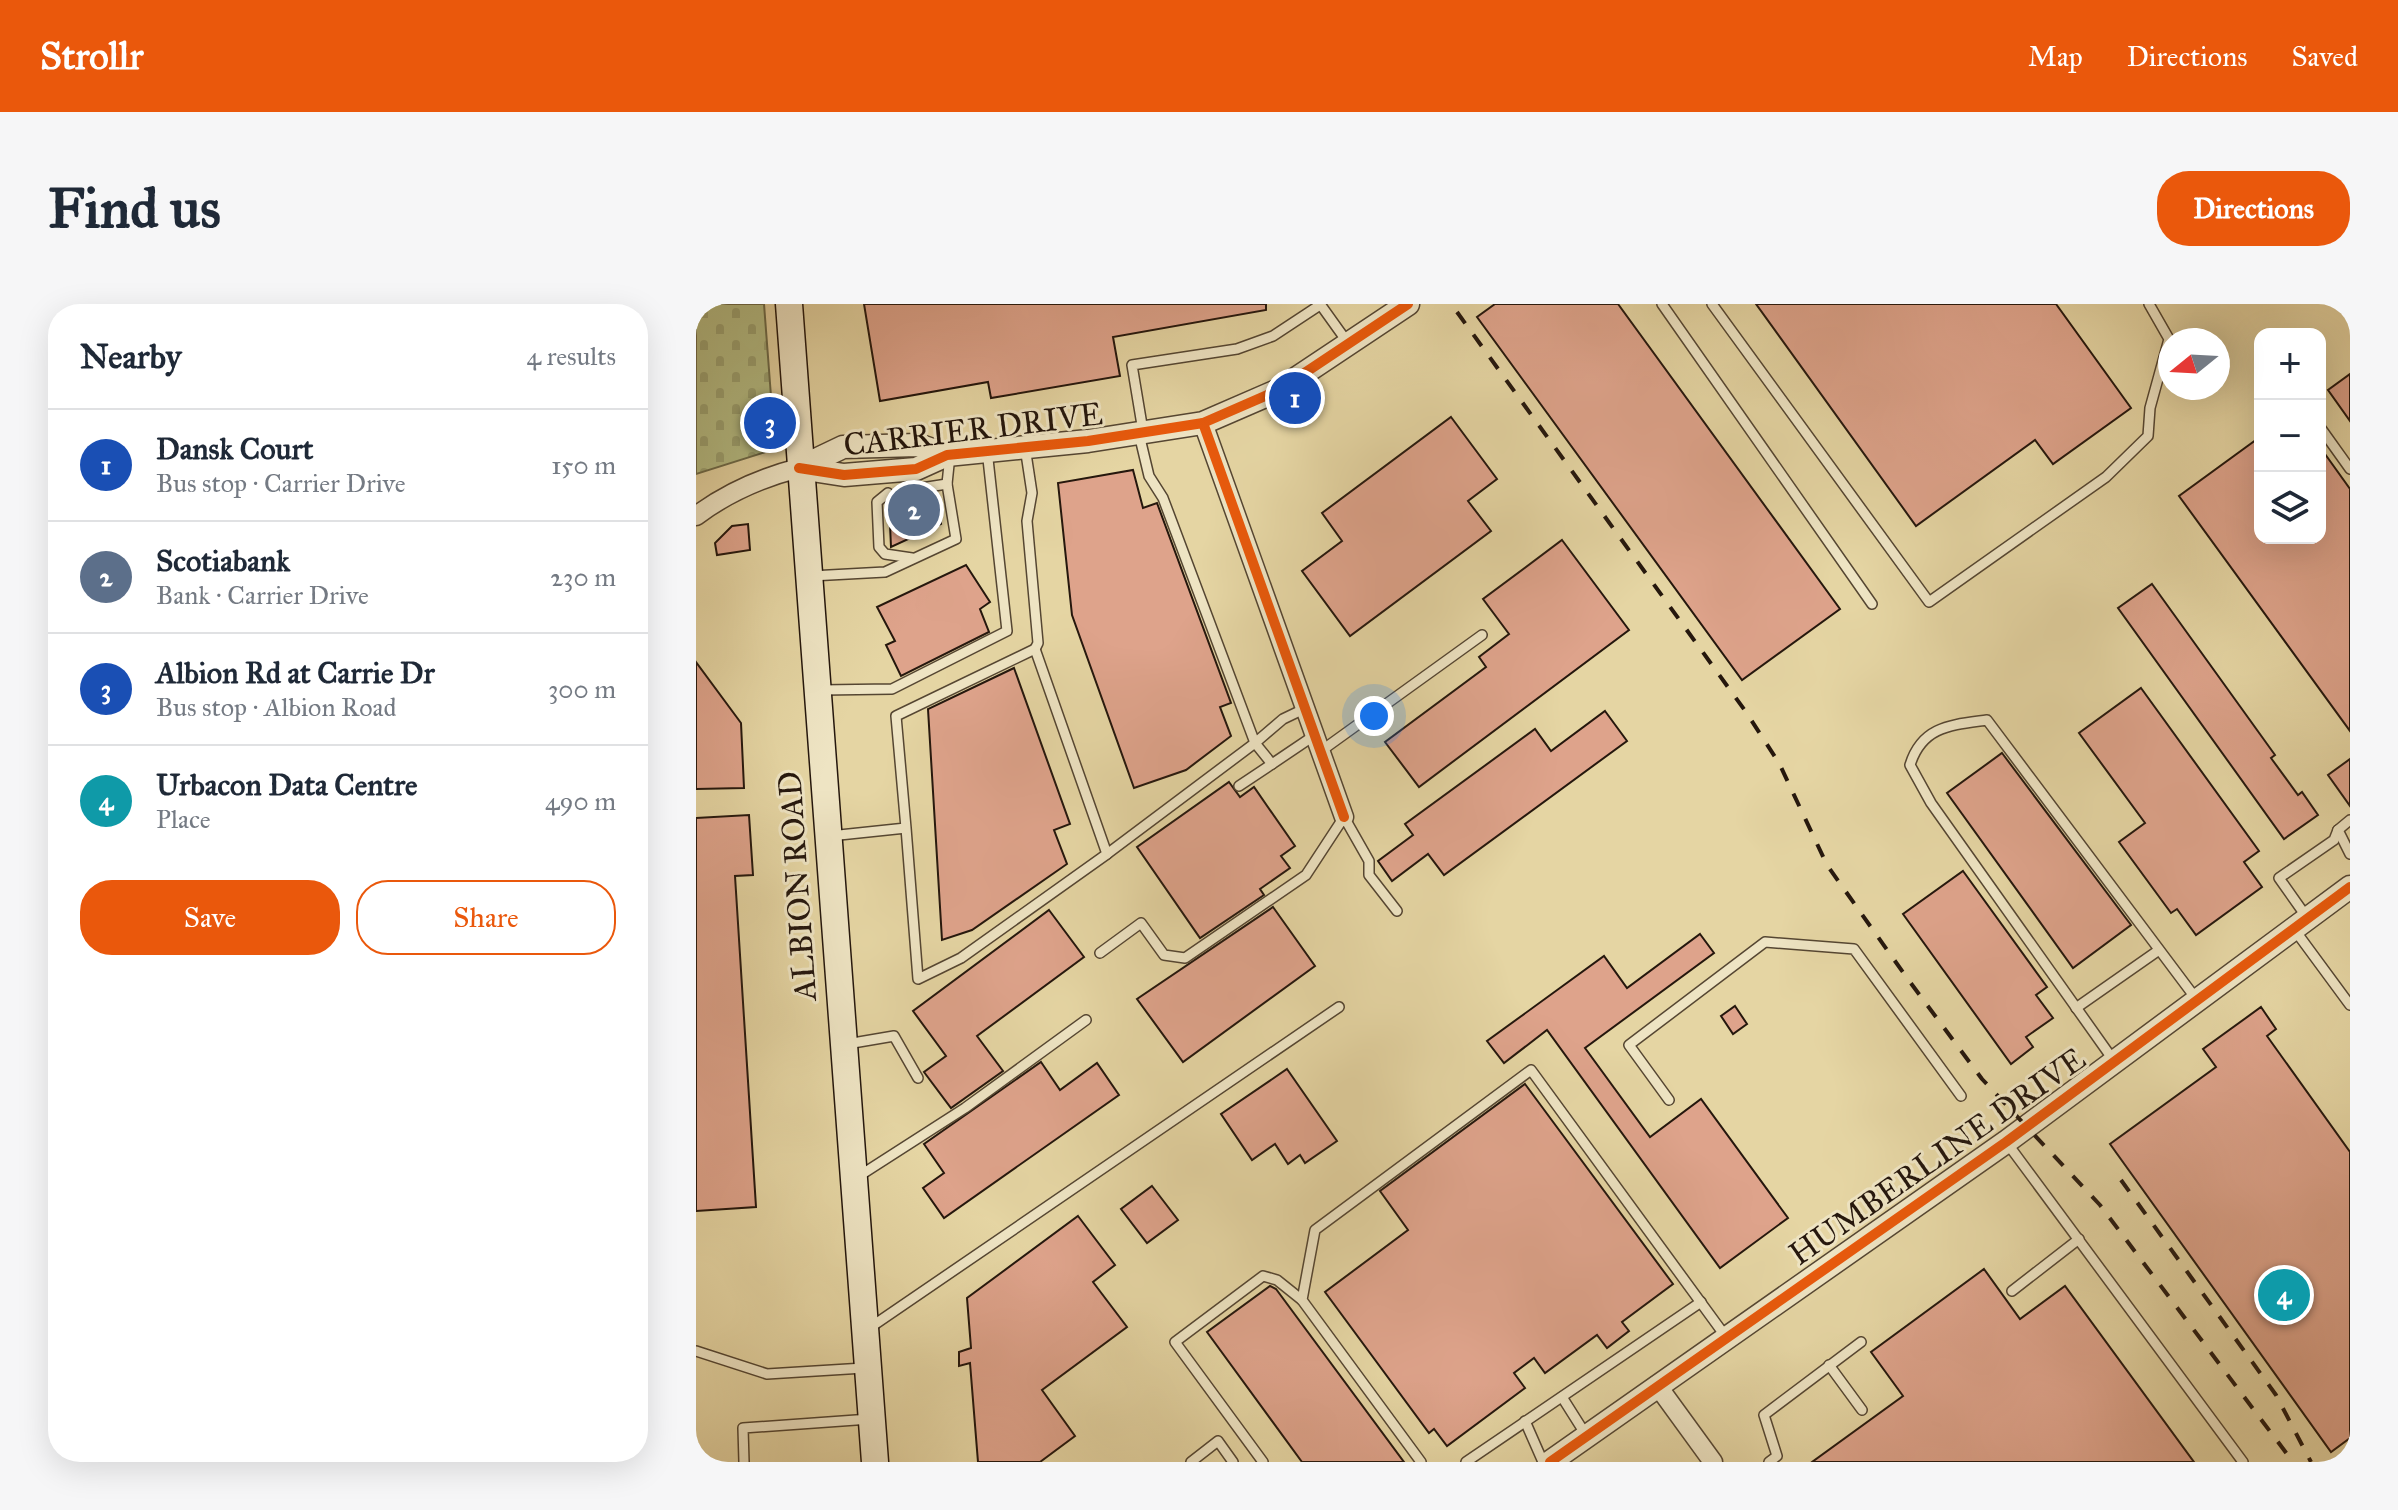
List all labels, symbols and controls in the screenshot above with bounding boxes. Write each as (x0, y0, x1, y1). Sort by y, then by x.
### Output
text: Strollr (40, 33, 143, 79)
text: Map (2028, 39, 2083, 74)
text: Directions (2127, 39, 2248, 74)
text: Saved (2292, 39, 2358, 74)
button: Directions (2157, 171, 2350, 246)
text: Find us (48, 174, 221, 242)
north arrow (2158, 328, 2230, 400)
map controls (2254, 328, 2326, 544)
button: + (2254, 328, 2326, 400)
text: Nearby (80, 336, 182, 377)
text: 4 results (527, 340, 616, 372)
pin: 1 (1269, 368, 1321, 428)
pin: 3 (744, 393, 796, 453)
street label: CARRIER DRIVE (841, 394, 1105, 465)
button: − (2254, 400, 2326, 472)
text: Dansk Court (156, 431, 313, 467)
text: 1 (101, 449, 111, 481)
text: 150 m (551, 449, 616, 481)
text: Bus stop · Carrier Drive (156, 467, 406, 499)
button: layers (2254, 472, 2326, 544)
pin: 2 (888, 480, 940, 540)
text: Scotiabank (156, 543, 290, 579)
text: 2 (100, 561, 112, 593)
text: 230 m (550, 561, 616, 593)
text: Bank · Carrier Drive (156, 579, 369, 611)
text: Albion Rd at Carrie Dr (156, 655, 435, 691)
text: 3 (101, 673, 111, 705)
text: 300 m (548, 673, 616, 705)
text: Bus stop · Albion Road (156, 691, 396, 723)
your location (1354, 696, 1394, 736)
text: Urbacon Data Centre (156, 767, 417, 803)
street label: ALBION ROAD (770, 770, 825, 1004)
text: 4 (99, 785, 113, 817)
text: 490 m (545, 785, 616, 817)
text: Place (156, 803, 211, 835)
button: Save (80, 880, 340, 955)
button: Share (356, 880, 616, 955)
street label: HUMBERLINE DRIVE (1782, 1039, 2093, 1274)
pin: 4 (2258, 1265, 2310, 1325)

